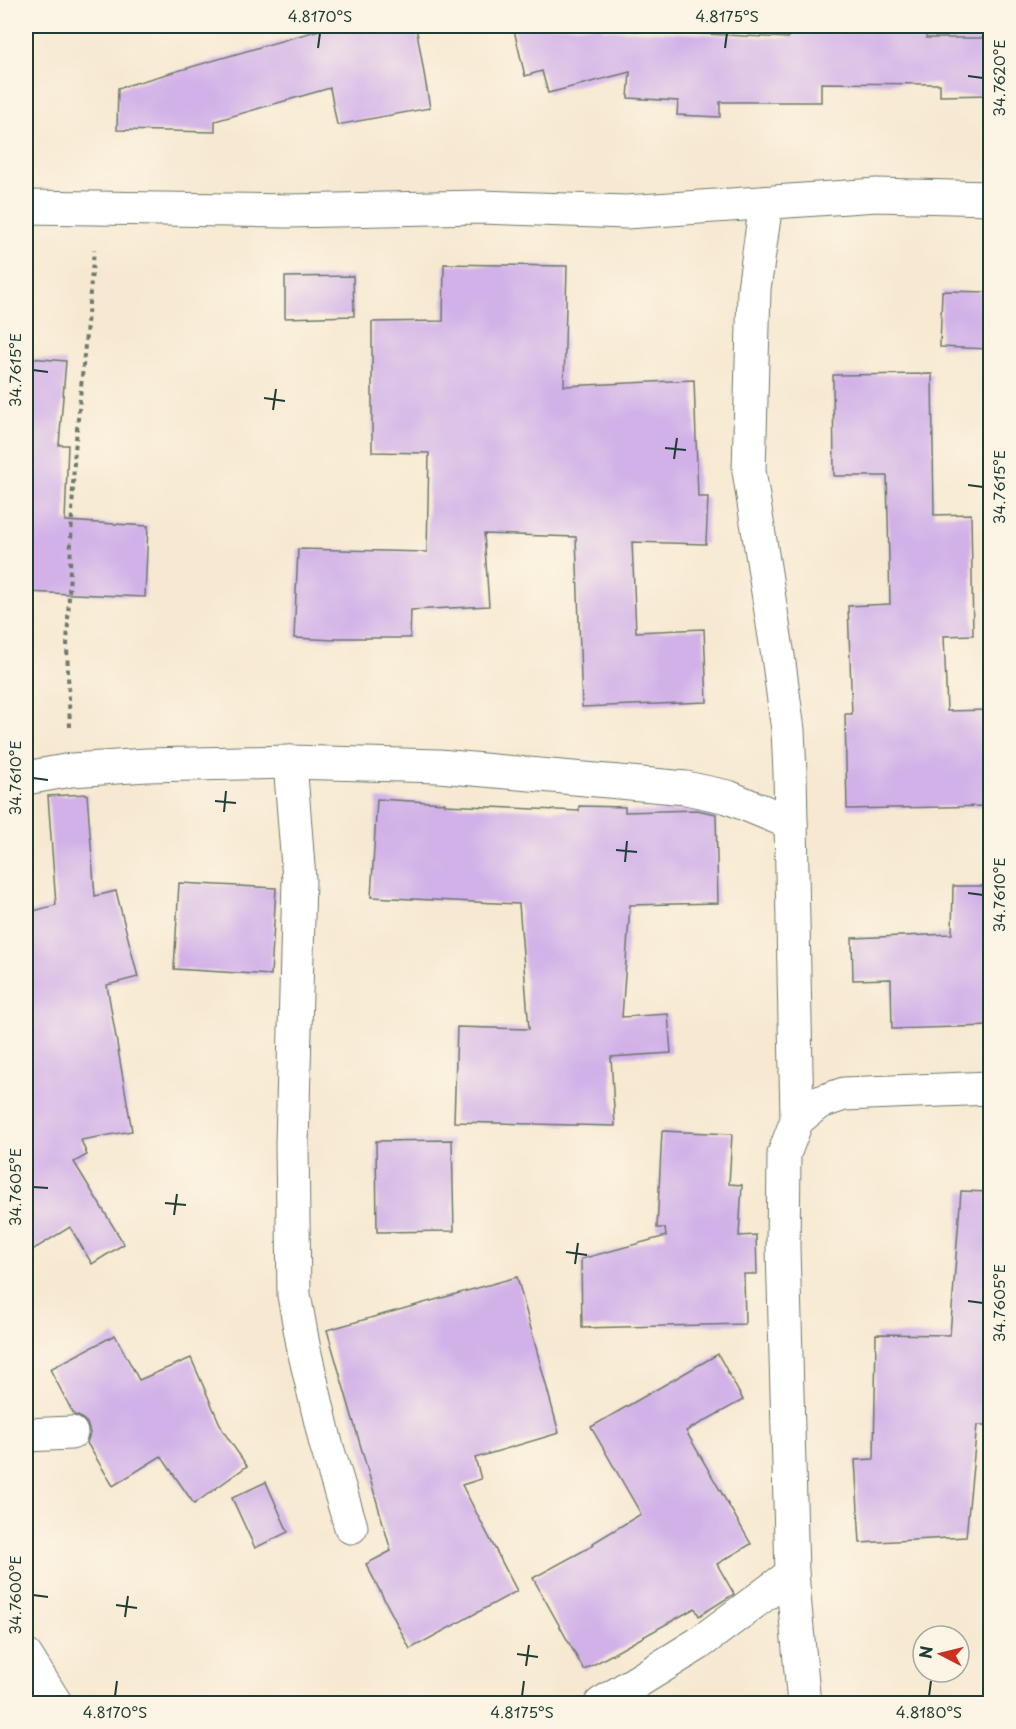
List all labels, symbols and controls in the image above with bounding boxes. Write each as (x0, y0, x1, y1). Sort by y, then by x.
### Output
text: 4.8170°S (288, 4, 352, 27)
text: 4.8175°S (695, 4, 759, 27)
text: 34.7620°E (987, 39, 1010, 117)
text: 34.7615°E (3, 333, 26, 407)
text: 34.7615°E (987, 450, 1010, 524)
text: 34.7610°E (3, 740, 26, 816)
text: 34.7610°E (987, 857, 1010, 933)
text: 34.7605°E (3, 1148, 26, 1226)
text: 34.7605°E (987, 1264, 1010, 1342)
text: 34.7600°E (3, 1555, 26, 1635)
north arrow (911, 1624, 971, 1684)
text: N (912, 1644, 938, 1660)
text: 4.8170°S (83, 1700, 147, 1723)
text: 4.8175°S (490, 1700, 554, 1723)
text: 4.8180°S (896, 1700, 962, 1723)

